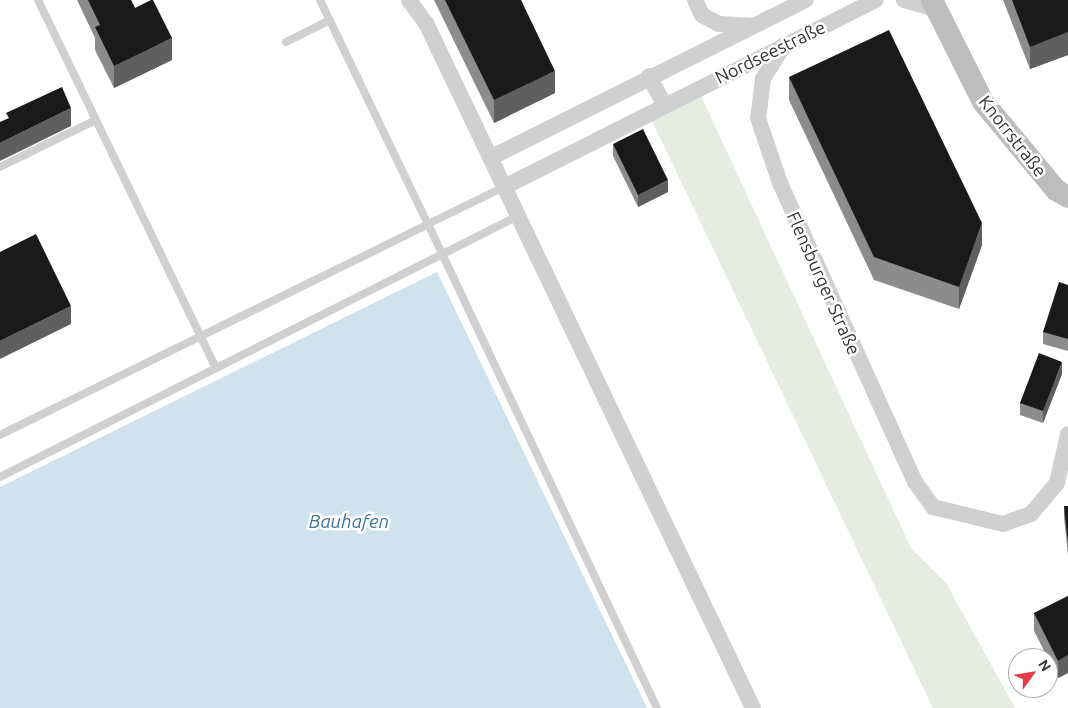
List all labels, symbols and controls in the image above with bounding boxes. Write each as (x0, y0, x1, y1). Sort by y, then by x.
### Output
street label: Nordseestraße (711, 16, 829, 88)
street label: Knorrstraße (975, 91, 1051, 181)
street label: Flensburger Straße (783, 208, 865, 358)
water label: Bauhafen (309, 511, 389, 533)
north arrow (1008, 648, 1058, 698)
text: N (1035, 657, 1054, 674)

